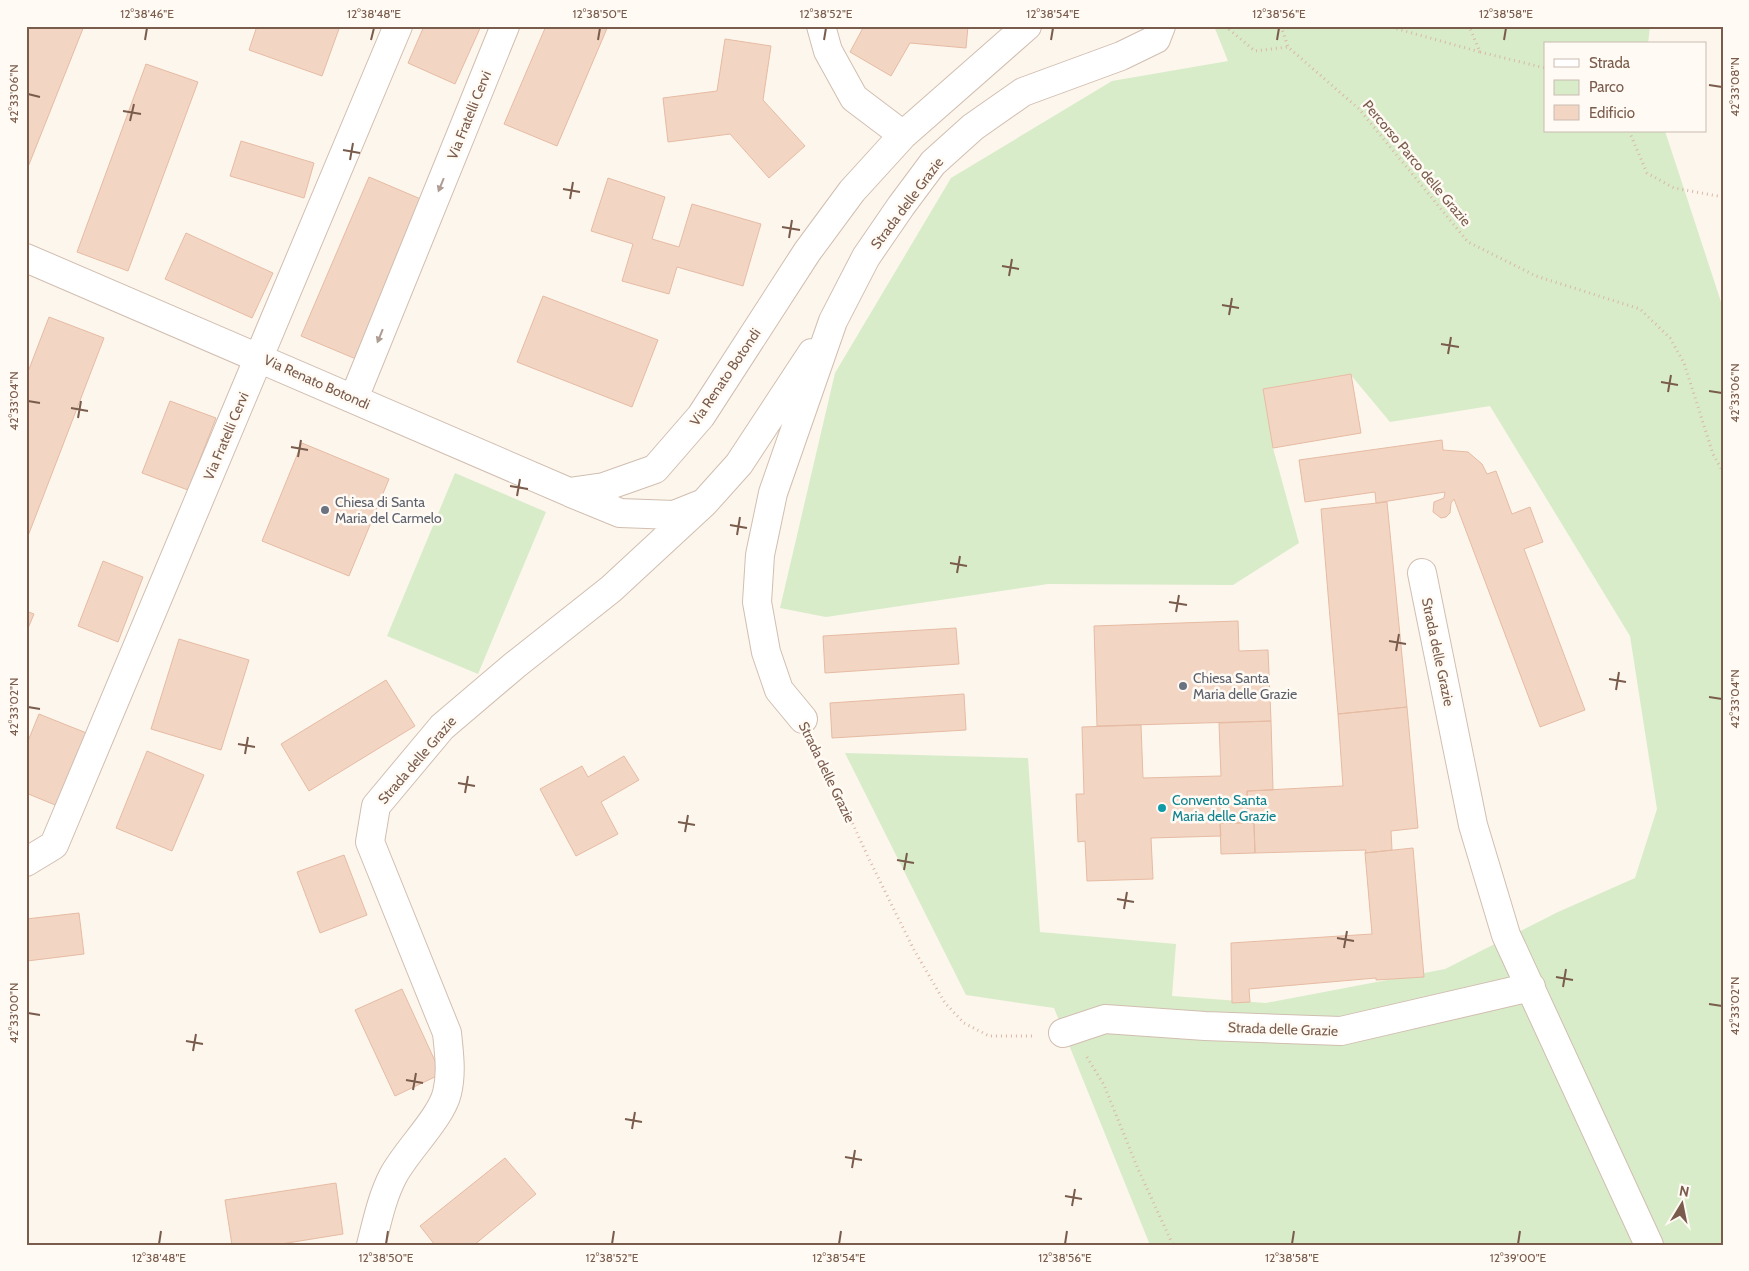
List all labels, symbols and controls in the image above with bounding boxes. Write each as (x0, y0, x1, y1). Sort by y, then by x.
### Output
text: 12°38'46"E (120, 6, 174, 21)
text: 12°38'48"E (347, 6, 401, 21)
text: 12°38'50"E (573, 6, 628, 21)
text: 12°38'52"E (800, 6, 853, 21)
text: 12°38'54"E (1026, 6, 1080, 21)
text: 12°38'56"E (1252, 6, 1306, 21)
text: 12°38'58"E (1479, 6, 1533, 21)
legend (1544, 42, 1706, 132)
text: Strada (1589, 54, 1631, 72)
text: 42°33'08"N (1727, 57, 1742, 117)
text: 42°33'06"N (6, 64, 21, 124)
street label: Via Fratelli Cervi (443, 68, 495, 162)
text: Parco (1589, 78, 1624, 96)
street label: Percorso Parco delle Grazie (1359, 96, 1475, 230)
text: Edificio (1589, 104, 1635, 122)
street label: Strada delle Grazie (867, 154, 947, 252)
one-way arrow (436, 178, 444, 192)
street label: Via Renato Botondi (686, 325, 764, 429)
one-way arrow (375, 329, 383, 343)
street label: Via Renato Botondi (261, 351, 373, 413)
text: 42°33'06"N (1727, 363, 1742, 423)
text: 42°33'04"N (6, 371, 21, 431)
street label: Via Fratelli Cervi (199, 389, 253, 483)
place label: Chiesa di Santa Maria del Carmelo (335, 493, 442, 527)
marker: Chiesa di Santa Maria del Carmelo (319, 504, 331, 516)
street label: Strada delle Grazie (1418, 596, 1458, 708)
place label: Chiesa Santa Maria delle Grazie (1193, 669, 1297, 703)
text: 42°33'04"N (1727, 669, 1742, 729)
text: 42°33'02"N (6, 678, 21, 736)
marker: Chiesa Santa Maria delle Grazie (1177, 680, 1189, 692)
street label: Strada delle Grazie (374, 712, 460, 808)
street label: Strada delle Grazie (795, 719, 859, 825)
place label: Convento Santa Maria delle Grazie (1172, 791, 1276, 825)
marker: Convento Santa Maria delle Grazie (1156, 802, 1168, 814)
text: 42°33'02"N (1727, 977, 1742, 1035)
text: 42°33'00"N (6, 983, 21, 1043)
street label: Strada delle Grazie (1228, 1018, 1338, 1040)
north arrow (1656, 1178, 1706, 1228)
text: N (1678, 1181, 1691, 1201)
text: 12°38'48"E (132, 1250, 186, 1265)
text: 12°38'50"E (359, 1250, 414, 1265)
text: 12°38'52"E (586, 1250, 639, 1265)
text: 12°38'54"E (812, 1250, 866, 1265)
text: 12°38'56"E (1038, 1250, 1092, 1265)
text: 12°38'58"E (1265, 1250, 1319, 1265)
text: 12°39'00"E (1490, 1250, 1547, 1265)

